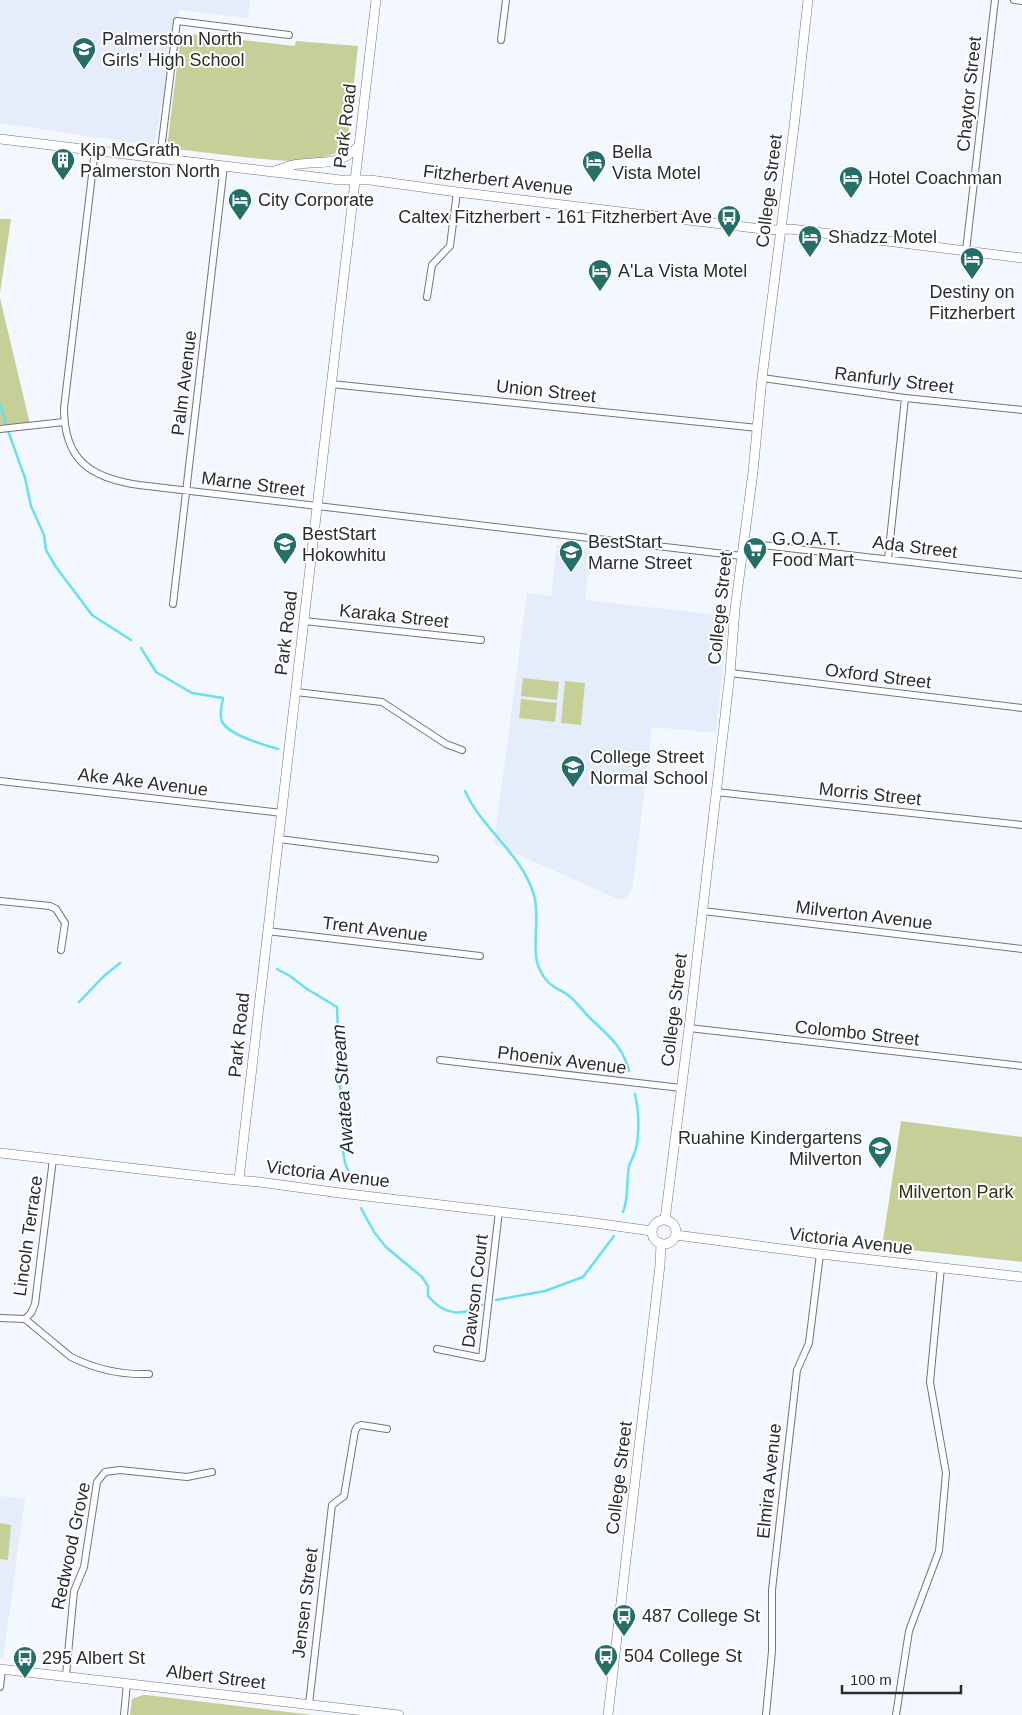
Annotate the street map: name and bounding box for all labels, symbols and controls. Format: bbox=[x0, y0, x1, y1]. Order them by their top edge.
place label: Palmerston North Girls' High School bbox=[102, 29, 245, 70]
street label: Chaytor Street bbox=[953, 35, 985, 153]
school or university icon: Palmerston North Girls' High School bbox=[71, 36, 97, 70]
street label: Park Road bbox=[330, 83, 360, 169]
street label: College Street bbox=[752, 133, 786, 249]
place label: Kip McGrath Palmerston North bbox=[80, 140, 220, 181]
place label: Bella Vista Motel bbox=[612, 142, 701, 183]
building icon: Kip McGrath Palmerston North bbox=[50, 147, 76, 181]
hotel icon: Bella Vista Motel bbox=[581, 149, 607, 183]
street label: Fitzherbert Avenue bbox=[422, 161, 574, 199]
hotel icon: Hotel Coachman bbox=[838, 165, 864, 199]
place label: Hotel Coachman bbox=[868, 168, 1002, 188]
hotel icon: City Corporate bbox=[227, 187, 253, 221]
place label: City Corporate bbox=[258, 190, 374, 210]
bus stop icon: Caltex Fitzherbert - 161 Fitzherbert Ave bbox=[716, 204, 742, 238]
place label: Caltex Fitzherbert - 161 Fitzherbert Ave bbox=[398, 207, 712, 227]
hotel icon: Shadzz Motel bbox=[797, 224, 823, 258]
place label: Shadzz Motel bbox=[828, 227, 937, 247]
hotel icon: Destiny on Fitzherbert bbox=[959, 246, 985, 280]
hotel icon: A'La Vista Motel bbox=[587, 258, 613, 292]
place label: A'La Vista Motel bbox=[618, 261, 747, 281]
place label: Destiny on Fitzherbert bbox=[929, 282, 1015, 323]
street label: Palm Avenue bbox=[168, 329, 200, 437]
street label: Ranfurly Street bbox=[833, 363, 955, 397]
street label: Union Street bbox=[495, 376, 597, 406]
street label: Marne Street bbox=[200, 468, 306, 500]
place label: BestStart Hokowhitu bbox=[302, 524, 386, 565]
place label: G.O.A.T. Food Mart bbox=[772, 529, 854, 570]
school or university icon: BestStart Hokowhitu bbox=[272, 531, 298, 565]
place label: BestStart Marne Street bbox=[588, 532, 692, 573]
street label: Ada Street bbox=[872, 532, 958, 562]
supermarket icon: G.O.A.T. Food Mart bbox=[742, 536, 768, 570]
school or university icon: BestStart Marne Street bbox=[558, 539, 584, 573]
street label: College Street bbox=[704, 550, 736, 666]
street label: Park Road bbox=[271, 590, 301, 676]
street label: Karaka Street bbox=[338, 600, 450, 632]
street label: Oxford Street bbox=[824, 660, 932, 692]
place label: College Street Normal School bbox=[590, 747, 708, 788]
school or university icon: College Street Normal School bbox=[560, 754, 586, 788]
street label: Ake Ake Avenue bbox=[77, 764, 209, 800]
street label: Morris Street bbox=[818, 779, 922, 809]
street label: Milverton Avenue bbox=[794, 897, 934, 933]
street label: Trent Avenue bbox=[321, 913, 429, 945]
street label: College Street bbox=[657, 952, 691, 1068]
street label: Park Road bbox=[225, 992, 253, 1078]
street label: Colombo Street bbox=[794, 1017, 920, 1049]
water label: Awatea Stream bbox=[328, 1024, 358, 1155]
street label: Phoenix Avenue bbox=[496, 1042, 628, 1078]
place label: Ruahine Kindergartens Milverton bbox=[678, 1128, 862, 1169]
school or university icon: Ruahine Kindergartens Milverton bbox=[867, 1135, 893, 1169]
street label: Victoria Avenue bbox=[265, 1156, 391, 1192]
street label: Lincoln Terrace bbox=[10, 1174, 46, 1298]
park label: Milverton Park bbox=[898, 1182, 1015, 1202]
street label: Victoria Avenue bbox=[788, 1223, 914, 1259]
street label: Dawson Court bbox=[458, 1233, 492, 1349]
street label: College Street bbox=[602, 1420, 636, 1536]
street label: Elmira Avenue bbox=[753, 1422, 785, 1540]
street label: Redwood Grove bbox=[48, 1480, 94, 1612]
street label: Jensen Street bbox=[288, 1547, 322, 1659]
bus stop icon: 487 College St bbox=[611, 1603, 637, 1637]
place label: 487 College St bbox=[642, 1606, 760, 1626]
bus stop icon: 504 College St bbox=[593, 1643, 619, 1677]
bus stop icon: 295 Albert St bbox=[12, 1645, 38, 1679]
place label: 504 College St bbox=[624, 1646, 742, 1666]
place label: 295 Albert St bbox=[42, 1648, 145, 1668]
street label: Albert Street bbox=[165, 1661, 267, 1693]
scale bar bbox=[842, 1662, 961, 1694]
text: 100 m bbox=[850, 1671, 892, 1688]

